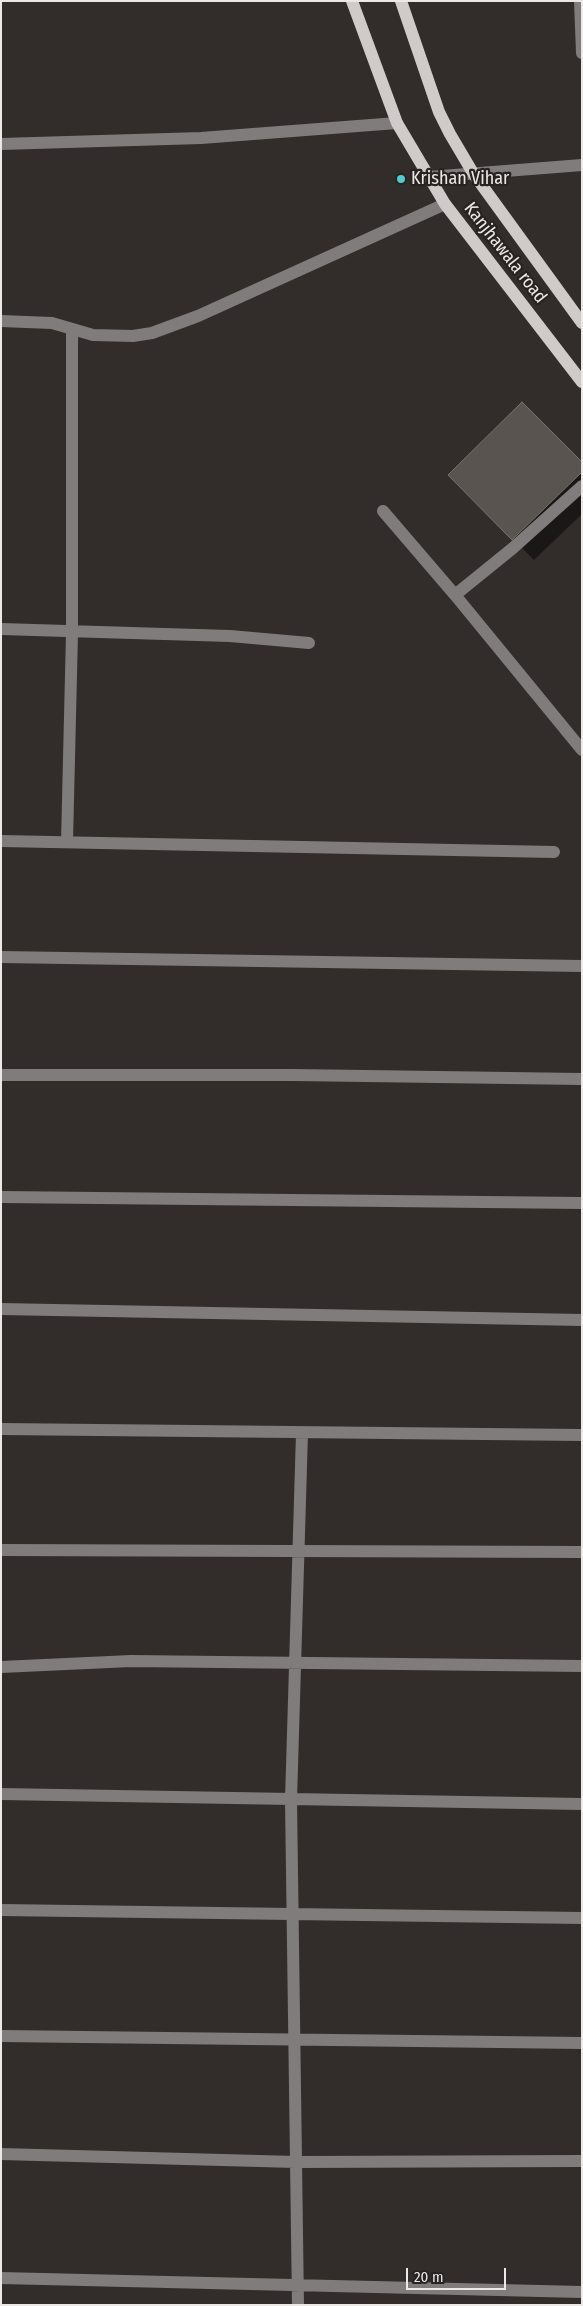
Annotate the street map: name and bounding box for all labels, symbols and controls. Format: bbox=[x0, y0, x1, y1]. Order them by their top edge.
place label: Krishan Vihar bbox=[411, 168, 509, 190]
marker: Krishan Vihar bbox=[395, 173, 407, 185]
street label: Kanjhawala road bbox=[459, 198, 551, 308]
scale bar bbox=[408, 2258, 508, 2290]
text: 20 m bbox=[414, 2268, 444, 2286]

